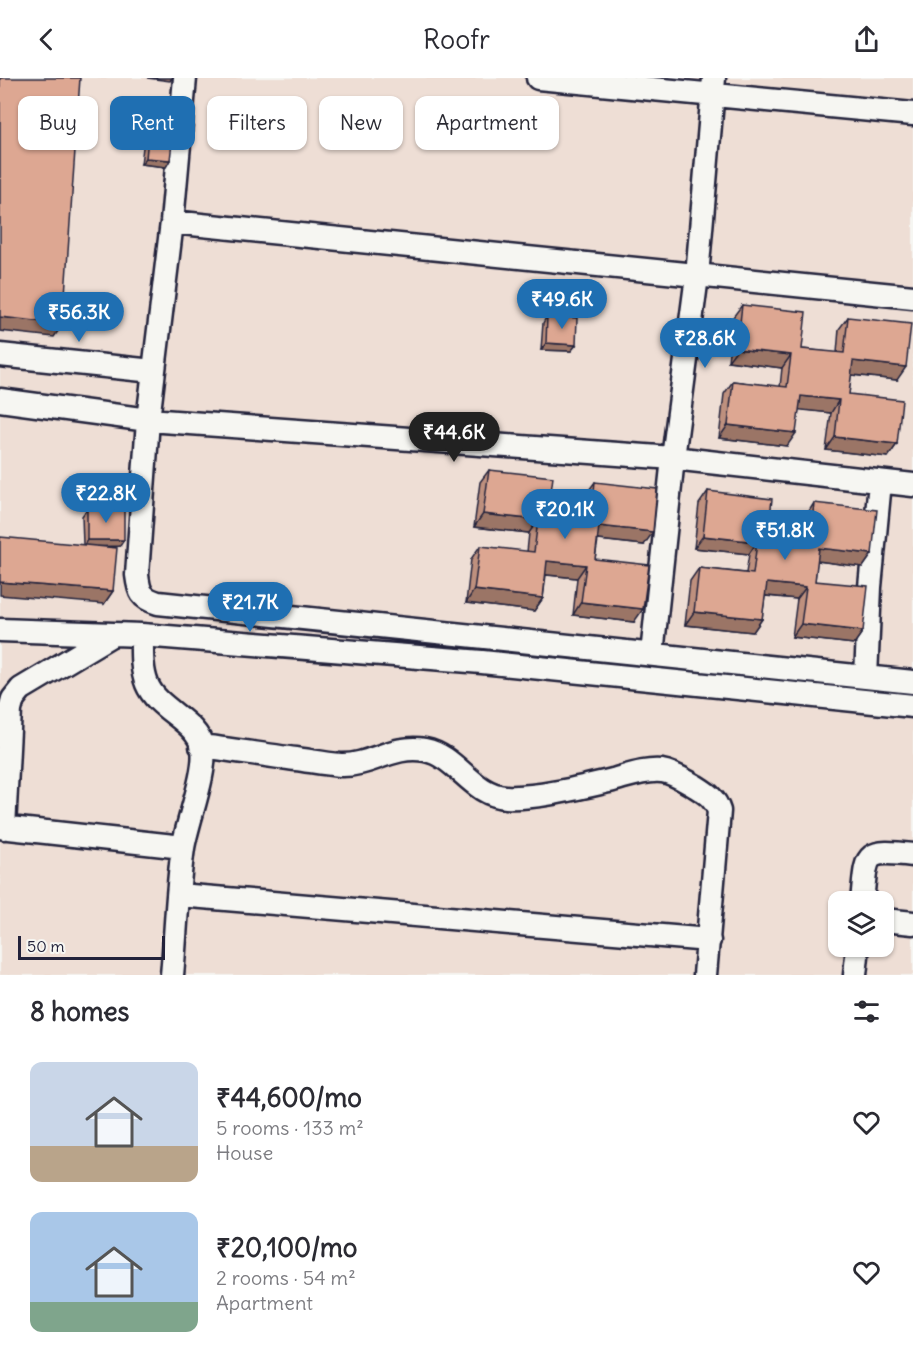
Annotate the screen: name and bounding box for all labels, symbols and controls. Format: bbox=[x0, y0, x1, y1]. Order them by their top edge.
text: Roofr bbox=[423, 22, 490, 56]
icon: back bbox=[30, 23, 63, 56]
icon: share bbox=[850, 23, 883, 56]
chip: Buy bbox=[18, 96, 98, 150]
chip: Rent bbox=[110, 96, 195, 150]
chip: Filters bbox=[207, 96, 307, 150]
chip: New bbox=[319, 96, 403, 150]
chip: Apartment bbox=[415, 96, 559, 150]
pin: ₹49.6K bbox=[513, 279, 611, 330]
text: ₹49.6K bbox=[531, 286, 593, 311]
pin: ₹56.3K bbox=[30, 292, 128, 343]
text: ₹56.3K bbox=[48, 299, 110, 324]
pin: ₹28.6K bbox=[656, 318, 754, 369]
text: ₹28.6K bbox=[674, 325, 736, 350]
pin: ₹44.6K bbox=[405, 412, 503, 463]
text: ₹44.6K bbox=[423, 419, 485, 444]
pin: ₹22.8K bbox=[57, 473, 155, 524]
text: ₹22.8K bbox=[75, 480, 137, 505]
pin: ₹20.1K bbox=[516, 489, 614, 540]
text: ₹20.1K bbox=[535, 496, 595, 521]
pin: ₹51.8K bbox=[736, 510, 834, 561]
text: ₹51.8K bbox=[756, 517, 814, 542]
pin: ₹21.7K bbox=[201, 582, 299, 633]
text: ₹21.7K bbox=[222, 589, 278, 614]
map controls bbox=[828, 891, 894, 957]
button: layers bbox=[828, 891, 894, 957]
scale bar bbox=[18, 933, 165, 960]
text: 50 m bbox=[27, 936, 65, 956]
text: 8 homes bbox=[30, 995, 129, 1028]
icon: filters bbox=[850, 995, 883, 1028]
text: ₹44,600/mo bbox=[216, 1081, 362, 1114]
icon: home bbox=[78, 1086, 150, 1158]
icon: heart bbox=[850, 1106, 883, 1139]
text: 5 rooms · 133 m² bbox=[216, 1115, 364, 1140]
text: House bbox=[216, 1140, 273, 1165]
text: ₹20,100/mo bbox=[216, 1231, 357, 1264]
icon: home bbox=[78, 1236, 150, 1308]
icon: heart bbox=[850, 1256, 883, 1289]
text: 2 rooms · 54 m² bbox=[216, 1265, 356, 1290]
text: Apartment bbox=[216, 1290, 313, 1315]

